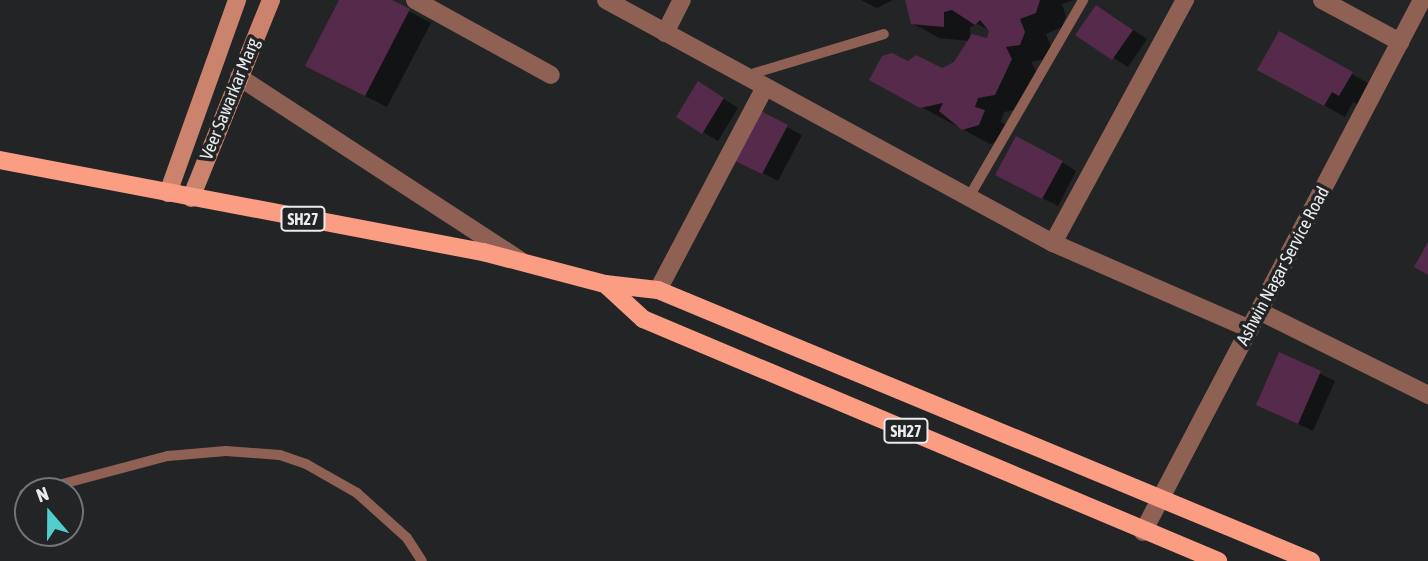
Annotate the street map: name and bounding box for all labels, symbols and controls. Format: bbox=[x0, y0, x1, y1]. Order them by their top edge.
street label: Veer Sawarkar Marg bbox=[196, 35, 264, 163]
street label: Ashwin Nagar Service Road bbox=[1232, 183, 1334, 349]
road number: SH27 bbox=[280, 206, 326, 232]
road number: SH27 bbox=[883, 418, 929, 444]
north arrow bbox=[14, 477, 84, 547]
text: N bbox=[33, 482, 52, 506]

